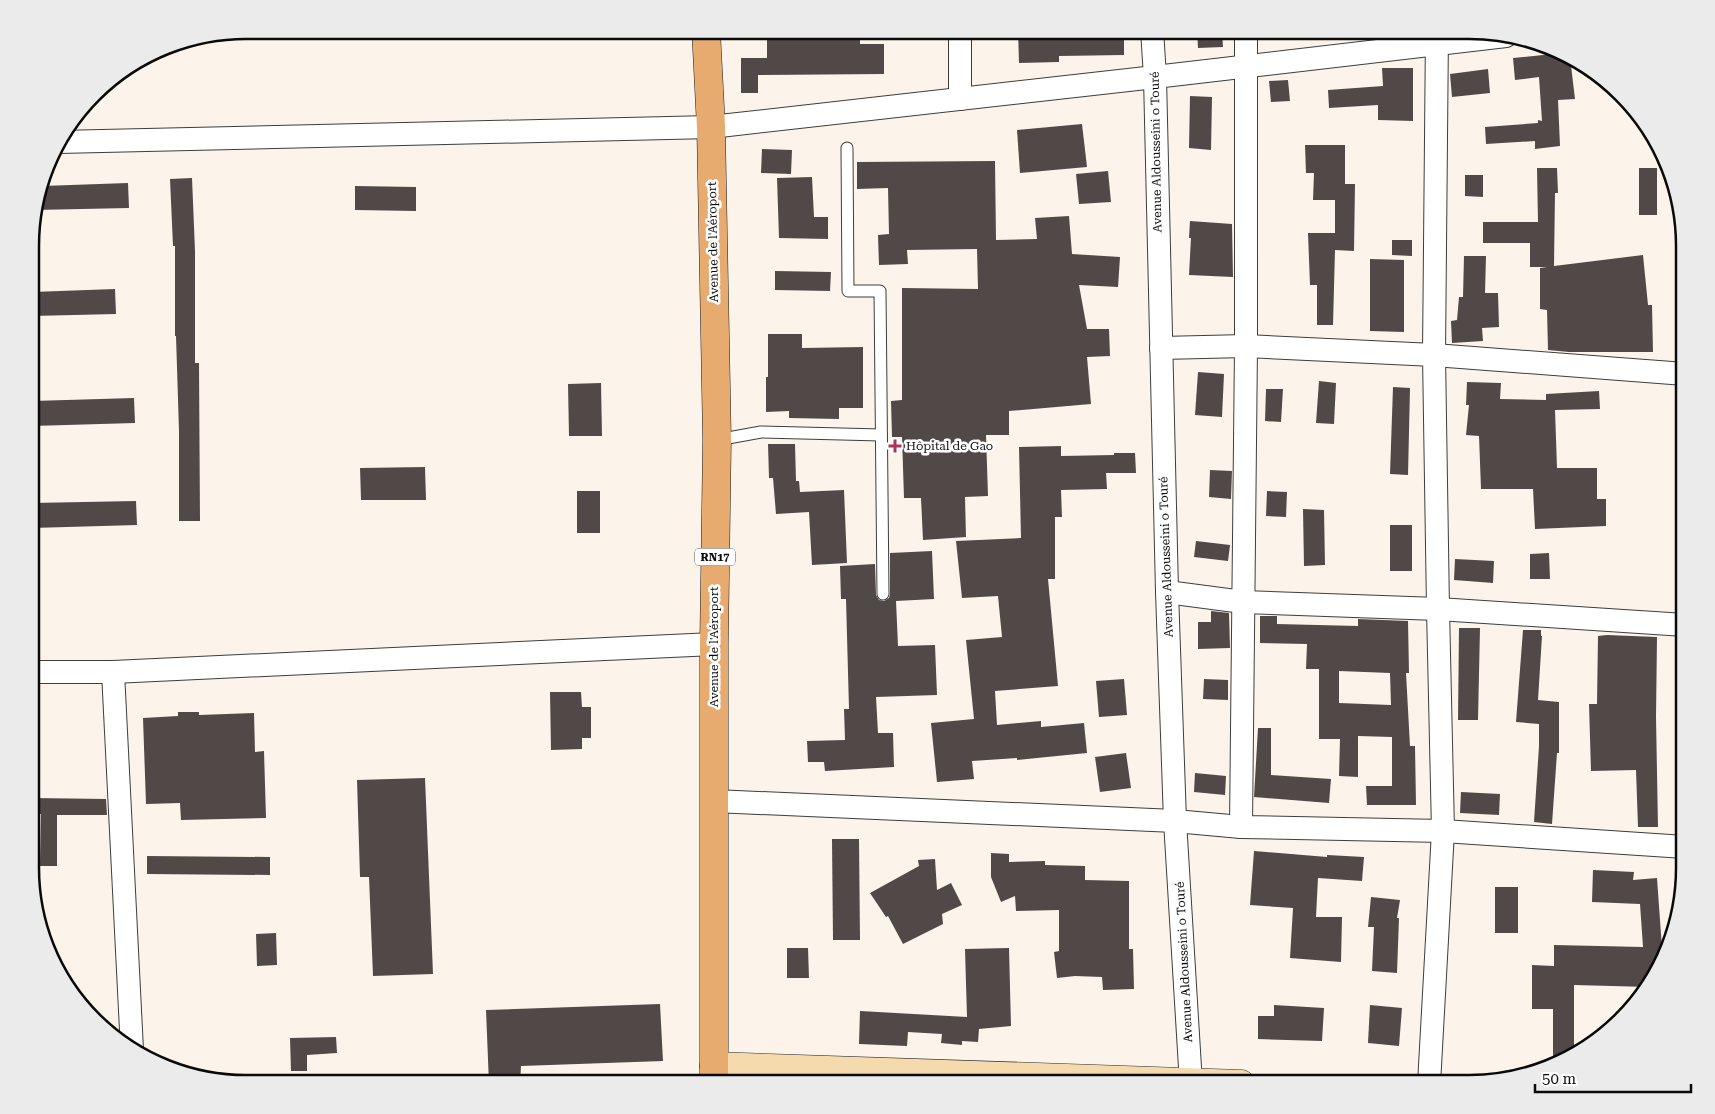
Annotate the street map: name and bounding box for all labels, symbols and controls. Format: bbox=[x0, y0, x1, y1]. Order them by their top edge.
street label: Avenue Aldousseini o Touré bbox=[1148, 71, 1164, 233]
street label: Avenue de l'Aéroport bbox=[705, 181, 721, 302]
marker: Hôpital de Gao bbox=[888, 439, 902, 453]
place label: Hôpital de Gao bbox=[906, 439, 993, 453]
street label: Avenue Aldousseini o Touré bbox=[1156, 476, 1176, 638]
road number: RN17 bbox=[695, 548, 735, 566]
street label: Avenue de l'Aéroport bbox=[707, 586, 721, 707]
street label: Avenue Aldousseini o Touré bbox=[1173, 881, 1195, 1043]
scale bar bbox=[1535, 1062, 1691, 1094]
text: 50 m bbox=[1542, 1070, 1577, 1088]

